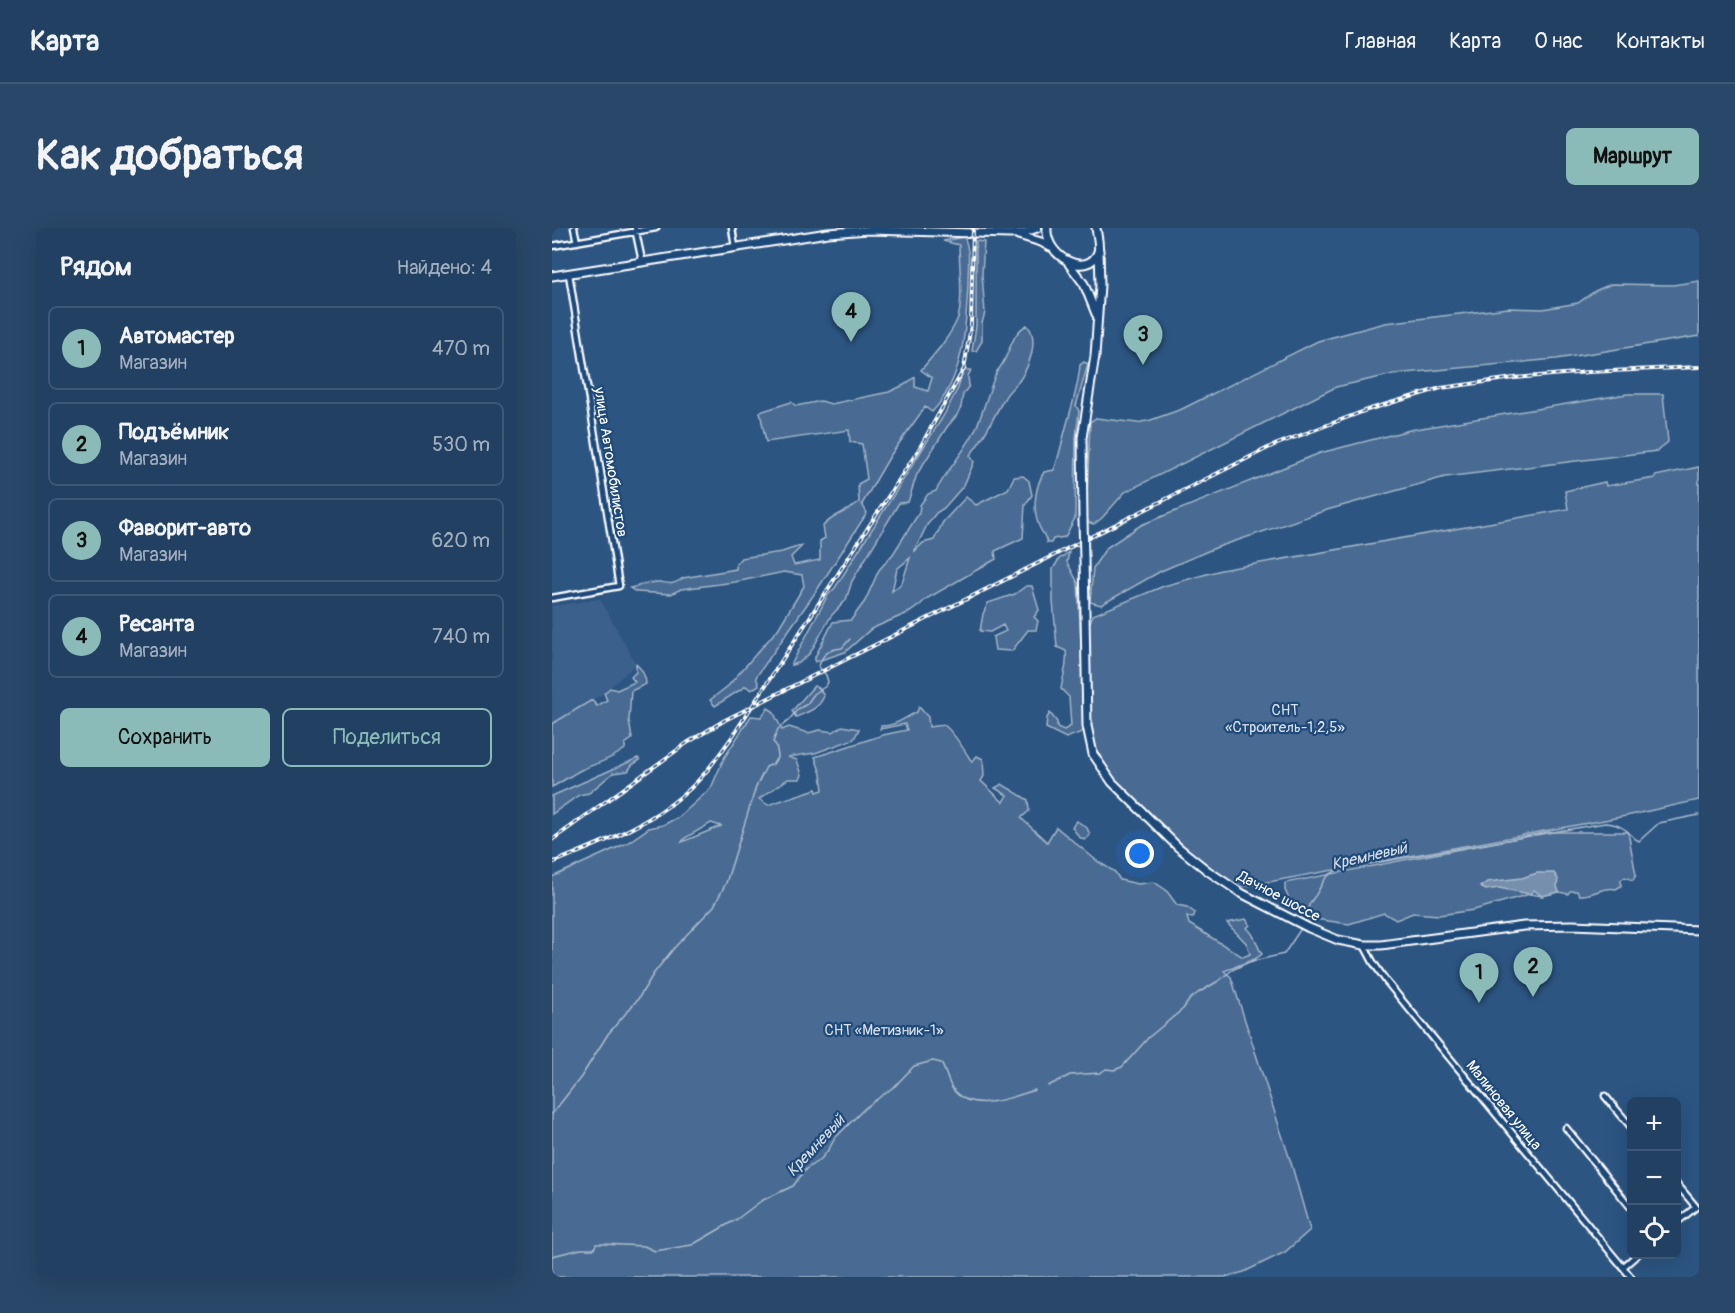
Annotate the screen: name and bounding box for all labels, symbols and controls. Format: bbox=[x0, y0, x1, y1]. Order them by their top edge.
text: Карта bbox=[30, 24, 99, 59]
text: Главная bbox=[1345, 28, 1416, 55]
text: Карта bbox=[1449, 28, 1501, 55]
text: О нас bbox=[1534, 28, 1583, 55]
text: Контакты bbox=[1616, 28, 1705, 55]
button: Маршрут bbox=[1566, 128, 1699, 185]
text: Как добраться bbox=[36, 130, 303, 182]
text: Рядом bbox=[60, 251, 132, 283]
text: Найдено: 4 bbox=[397, 255, 492, 280]
pin: 4 bbox=[832, 292, 870, 342]
pin: 3 bbox=[1124, 316, 1162, 365]
text: Автомастер bbox=[119, 322, 235, 350]
text: 1 bbox=[78, 336, 85, 361]
text: 470 m bbox=[432, 336, 490, 361]
text: Магазин bbox=[119, 350, 187, 375]
street label: улица Автомобилистов bbox=[589, 385, 632, 538]
text: Подъёмник bbox=[119, 418, 229, 446]
text: 2 bbox=[76, 432, 87, 457]
text: 530 m bbox=[432, 432, 490, 457]
text: Магазин bbox=[119, 446, 187, 471]
text: Фаворит-авто bbox=[119, 514, 251, 542]
text: 3 bbox=[76, 528, 87, 553]
text: 620 m bbox=[431, 528, 490, 553]
text: Магазин bbox=[119, 542, 187, 567]
text: Ресанта bbox=[119, 610, 194, 638]
text: 4 bbox=[76, 624, 87, 649]
text: 740 m bbox=[432, 624, 490, 649]
text: Магазин bbox=[119, 638, 187, 663]
park label: СНТ «Строитель-1,2,5» bbox=[1225, 701, 1345, 737]
button: Сохранить bbox=[60, 708, 270, 767]
button: Поделиться bbox=[282, 708, 492, 767]
water label: Кремневый bbox=[1330, 837, 1410, 874]
your location bbox=[1125, 839, 1154, 868]
street label: Дачное шоссе bbox=[1233, 866, 1324, 926]
pin: 2 bbox=[1514, 948, 1552, 997]
pin: 1 bbox=[1460, 954, 1498, 1003]
park label: СНТ «Метизник-1» bbox=[824, 1021, 944, 1040]
street label: Малиновая улица bbox=[1462, 1057, 1546, 1154]
map controls bbox=[1627, 1097, 1681, 1259]
button: + bbox=[1627, 1097, 1681, 1151]
water label: Кремневый bbox=[782, 1110, 850, 1181]
button: − bbox=[1627, 1151, 1681, 1205]
button: locate bbox=[1627, 1205, 1681, 1259]

